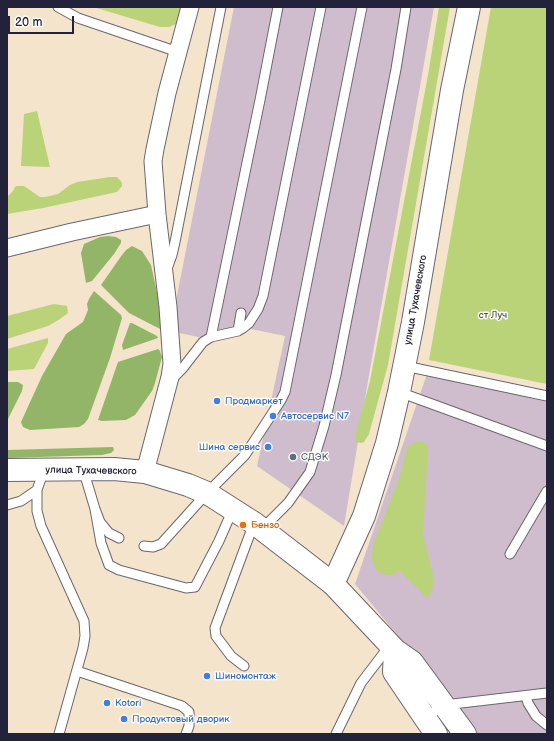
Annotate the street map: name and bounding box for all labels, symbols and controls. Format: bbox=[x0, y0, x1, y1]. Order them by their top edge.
scale bar bbox=[10, 8, 76, 34]
text: 20 m bbox=[15, 15, 42, 30]
street label: улица Тухачевского bbox=[402, 254, 430, 346]
park label: ст Луч bbox=[479, 309, 507, 321]
place label: Продмаркет bbox=[225, 395, 283, 407]
marker: Продмаркет bbox=[212, 396, 222, 406]
place label: Автосервис N7 bbox=[281, 410, 349, 422]
marker: Автосервис N7 bbox=[268, 411, 278, 421]
place label: Шина сервис bbox=[199, 441, 260, 453]
marker: Шина сервис bbox=[263, 442, 273, 452]
place label: СДЭК bbox=[301, 451, 328, 463]
marker: СДЭК bbox=[288, 452, 298, 462]
street label: улица Тухачевского bbox=[45, 464, 137, 478]
place label: Бензо bbox=[251, 519, 279, 531]
marker: Бензо bbox=[238, 520, 248, 530]
place label: Шиномонтаж bbox=[215, 670, 276, 682]
marker: Шиномонтаж bbox=[202, 671, 212, 681]
place label: Kotori bbox=[115, 697, 141, 709]
marker: Kotori bbox=[102, 698, 112, 708]
place label: Продуктовый дворик bbox=[132, 713, 230, 725]
marker: Продуктовый дворик bbox=[119, 714, 129, 724]

